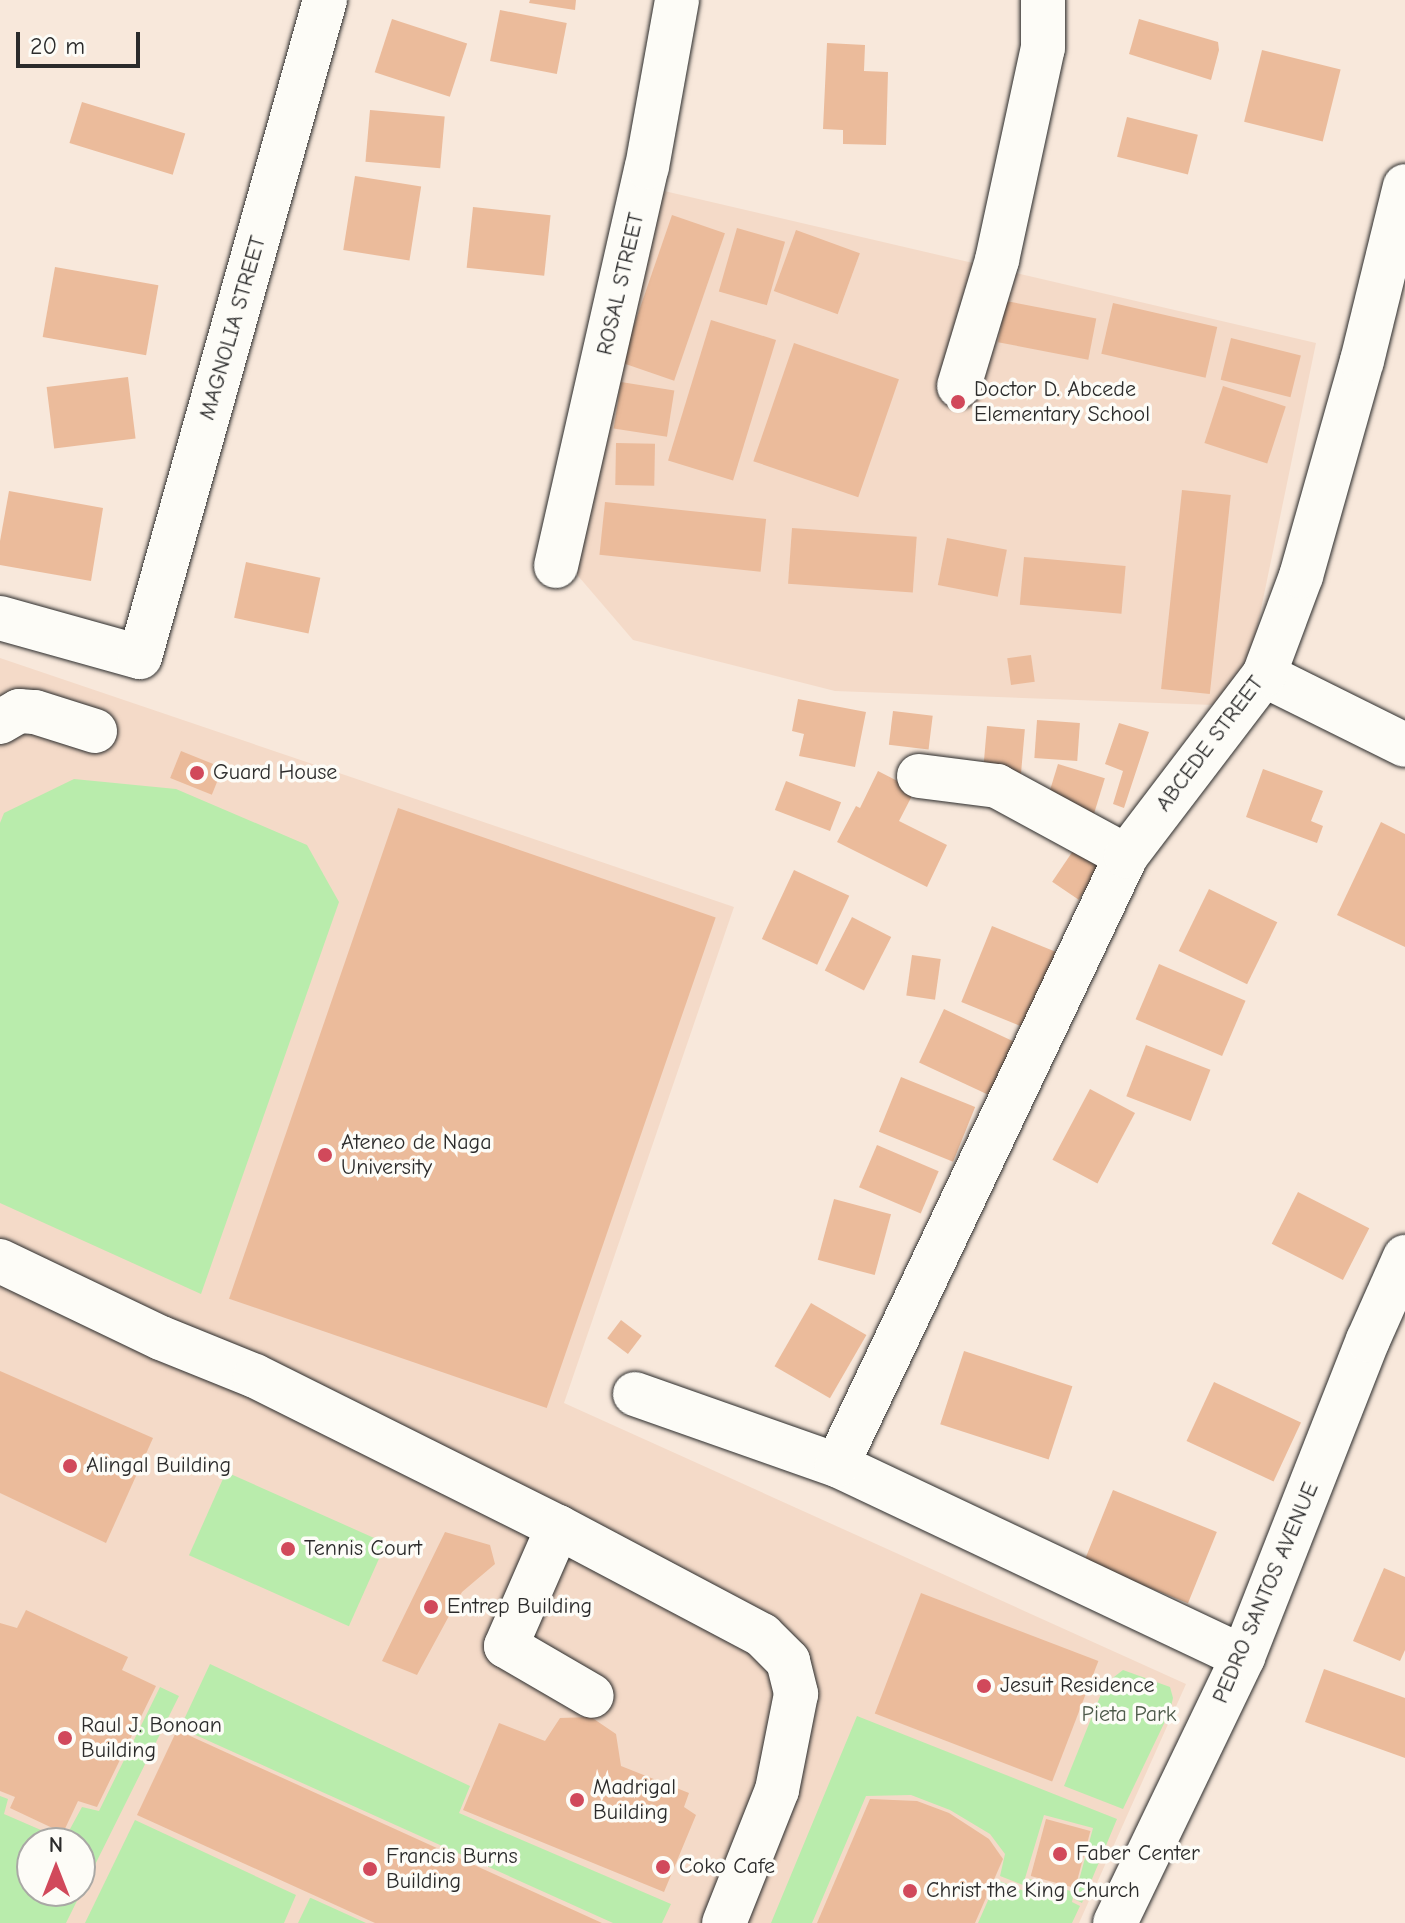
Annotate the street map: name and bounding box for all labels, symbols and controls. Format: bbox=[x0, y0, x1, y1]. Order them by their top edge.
scale bar bbox=[20, 16, 144, 66]
text: 20 m bbox=[30, 32, 85, 60]
street label: ROSAL STREET bbox=[592, 210, 650, 358]
street label: MAGNOLIA STREET bbox=[194, 233, 272, 423]
place label: Doctor D. Abcede Elementary School bbox=[974, 376, 1150, 428]
marker: Doctor D. Abcede Elementary School bbox=[949, 393, 967, 411]
street label: ABCEDE STREET bbox=[1151, 671, 1269, 817]
place label: Guard House bbox=[213, 760, 337, 786]
marker: Guard House bbox=[188, 764, 206, 782]
place label: Ateneo de Naga University bbox=[341, 1129, 492, 1180]
marker: Ateneo de Naga University bbox=[316, 1146, 334, 1164]
place label: Alingal Building bbox=[86, 1453, 231, 1479]
marker: Alingal Building bbox=[61, 1457, 79, 1475]
street label: PEDRO SANTOS AVENUE bbox=[1208, 1479, 1324, 1707]
place label: Tennis Court bbox=[304, 1536, 422, 1562]
marker: Tennis Court bbox=[279, 1540, 297, 1558]
place label: Entrep Building bbox=[447, 1594, 592, 1620]
marker: Entrep Building bbox=[422, 1598, 440, 1616]
place label: Jesuit Residence bbox=[1000, 1673, 1155, 1699]
marker: Jesuit Residence bbox=[975, 1677, 993, 1695]
park label: Pieta Park bbox=[1082, 1702, 1176, 1728]
place label: Raul J. Bonoan Building bbox=[81, 1712, 222, 1764]
marker: Raul J. Bonoan Building bbox=[56, 1729, 74, 1747]
place label: Madrigal Building bbox=[593, 1774, 676, 1826]
marker: Madrigal Building bbox=[568, 1791, 586, 1809]
north arrow bbox=[16, 1827, 96, 1907]
text: N bbox=[49, 1832, 63, 1858]
place label: Faber Center bbox=[1076, 1841, 1200, 1867]
place label: Francis Burns Building bbox=[386, 1843, 518, 1894]
marker: Faber Center bbox=[1051, 1845, 1069, 1863]
place label: Coko Cafe bbox=[679, 1854, 775, 1880]
marker: Coko Cafe bbox=[654, 1858, 672, 1876]
marker: Francis Burns Building bbox=[361, 1860, 379, 1878]
place label: Christ the King Church bbox=[926, 1878, 1140, 1904]
marker: Christ the King Church bbox=[901, 1882, 919, 1900]

